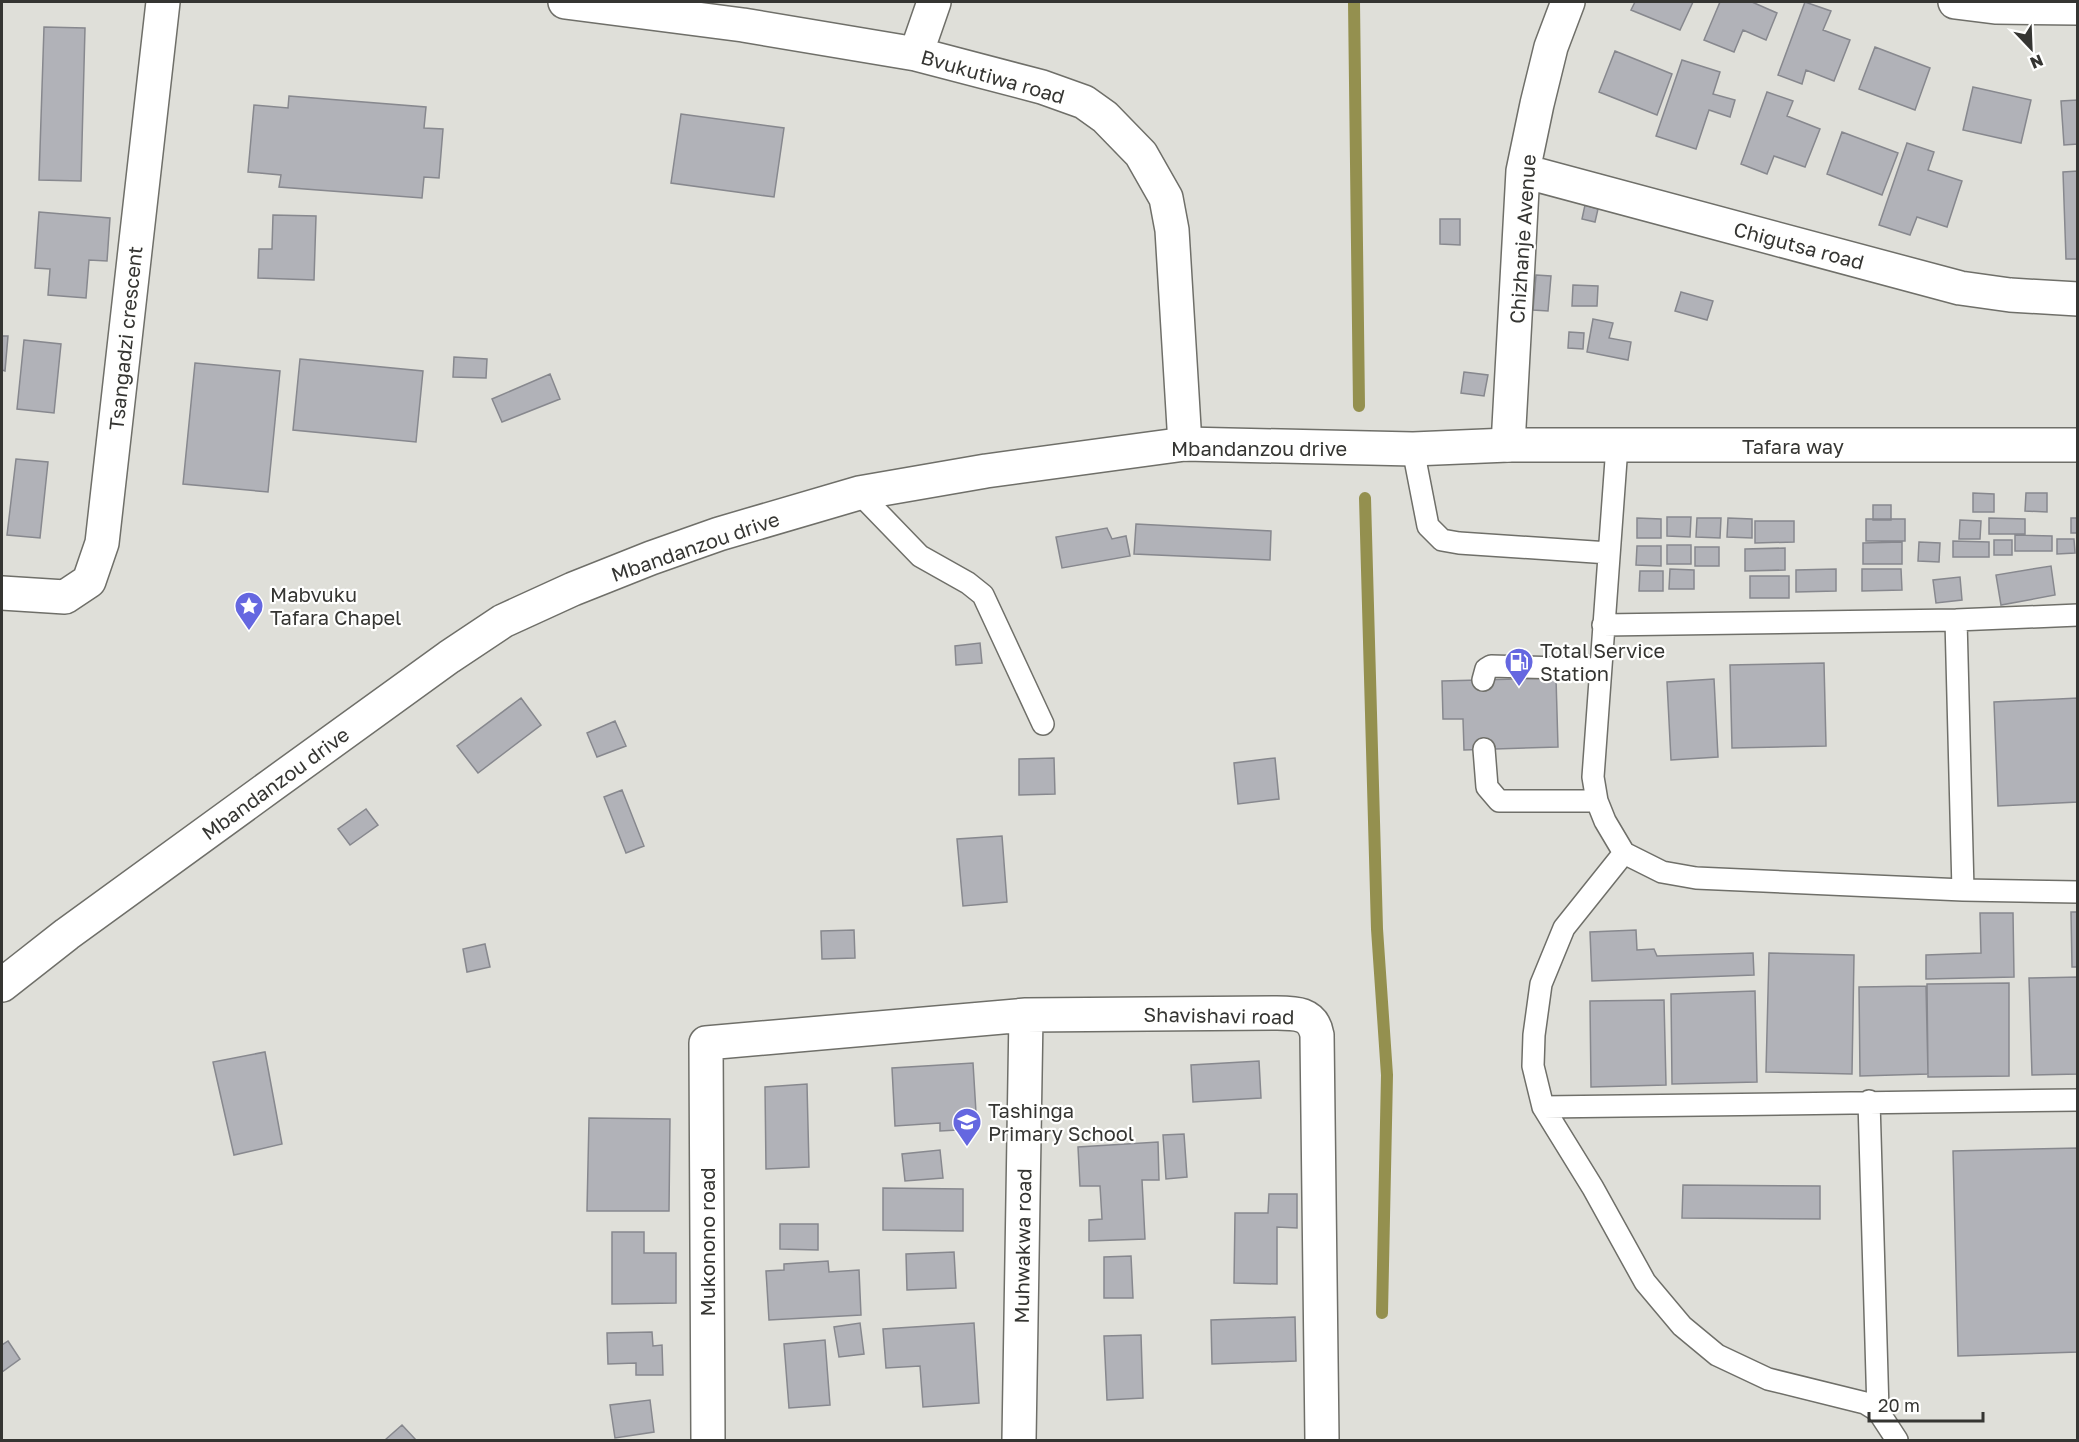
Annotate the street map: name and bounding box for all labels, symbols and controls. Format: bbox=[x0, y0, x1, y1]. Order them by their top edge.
north arrow bbox=[2001, 18, 2061, 78]
street label: Bvukutiwa road bbox=[918, 44, 1068, 108]
text: N bbox=[2027, 50, 2046, 73]
street label: Chizhanje Avenue bbox=[1504, 153, 1540, 325]
street label: Chigutsa road bbox=[1731, 216, 1867, 274]
street label: Tsangadzi crescent bbox=[103, 245, 147, 431]
street label: Tafara way bbox=[1742, 434, 1844, 458]
street label: Mbandanzou drive bbox=[1171, 436, 1347, 460]
street label: Mbandanzou drive bbox=[608, 506, 782, 586]
place label: Mabvuku Tafara Chapel bbox=[270, 582, 402, 629]
place icon: Mabvuku Tafara Chapel bbox=[233, 590, 265, 632]
place label: Total Service Station bbox=[1540, 638, 1665, 685]
fuel station icon: Total Service Station bbox=[1503, 646, 1535, 688]
street label: Mbandanzou drive bbox=[197, 722, 353, 844]
street label: Shavishavi road bbox=[1143, 1002, 1295, 1028]
place label: Tashinga Primary School bbox=[988, 1098, 1134, 1145]
school or university icon: Tashinga Primary School bbox=[951, 1106, 983, 1148]
street label: Mukonono road bbox=[695, 1168, 719, 1317]
street label: Muhwakwa road bbox=[1009, 1168, 1035, 1324]
scale bar bbox=[1869, 1385, 1983, 1423]
text: 20 m bbox=[1878, 1394, 1920, 1416]

